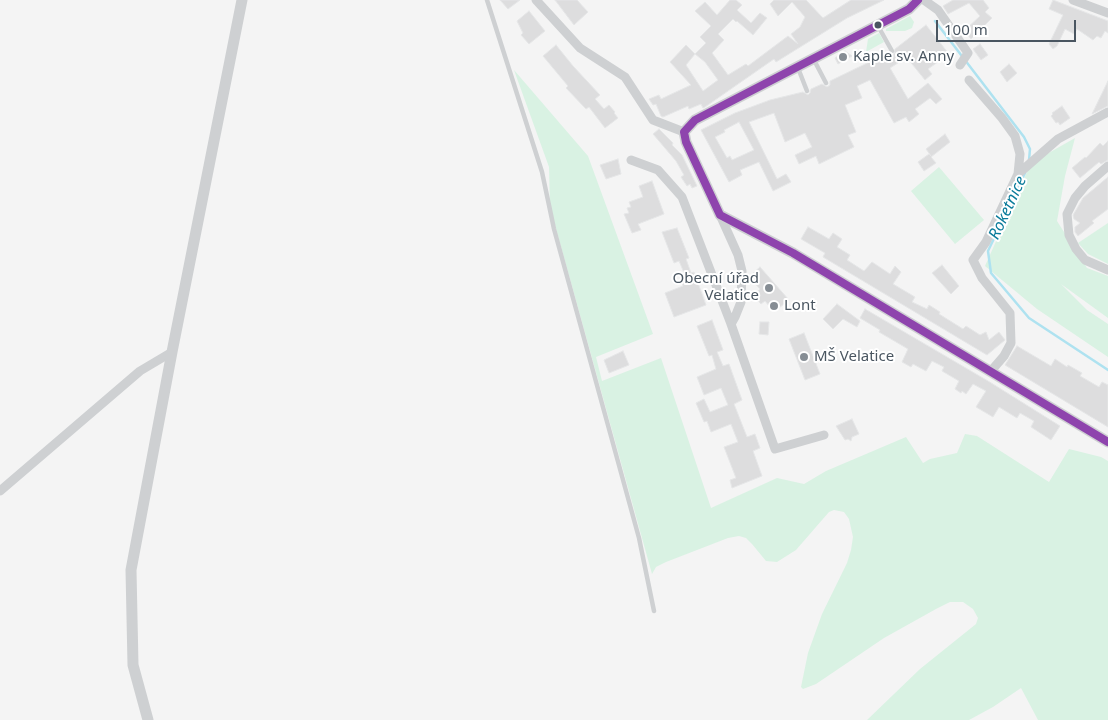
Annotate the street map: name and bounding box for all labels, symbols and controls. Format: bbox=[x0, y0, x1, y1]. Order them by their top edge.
scale bar bbox=[938, 10, 1078, 42]
text: 100 m bbox=[944, 19, 988, 39]
unlabelled marker bbox=[873, 20, 883, 30]
place label: Kaple sv. Anny bbox=[853, 48, 954, 66]
marker: Kaple sv. Anny bbox=[837, 51, 849, 63]
water label: Roketnice bbox=[985, 173, 1031, 243]
place label: Obecní úřad Velatice bbox=[673, 270, 759, 305]
marker: Obecní úřad Velatice bbox=[763, 282, 775, 294]
place label: Lont bbox=[784, 297, 816, 315]
marker: Lont bbox=[768, 300, 780, 312]
place label: MŠ Velatice bbox=[814, 348, 894, 366]
marker: MŠ Velatice bbox=[798, 351, 810, 363]

